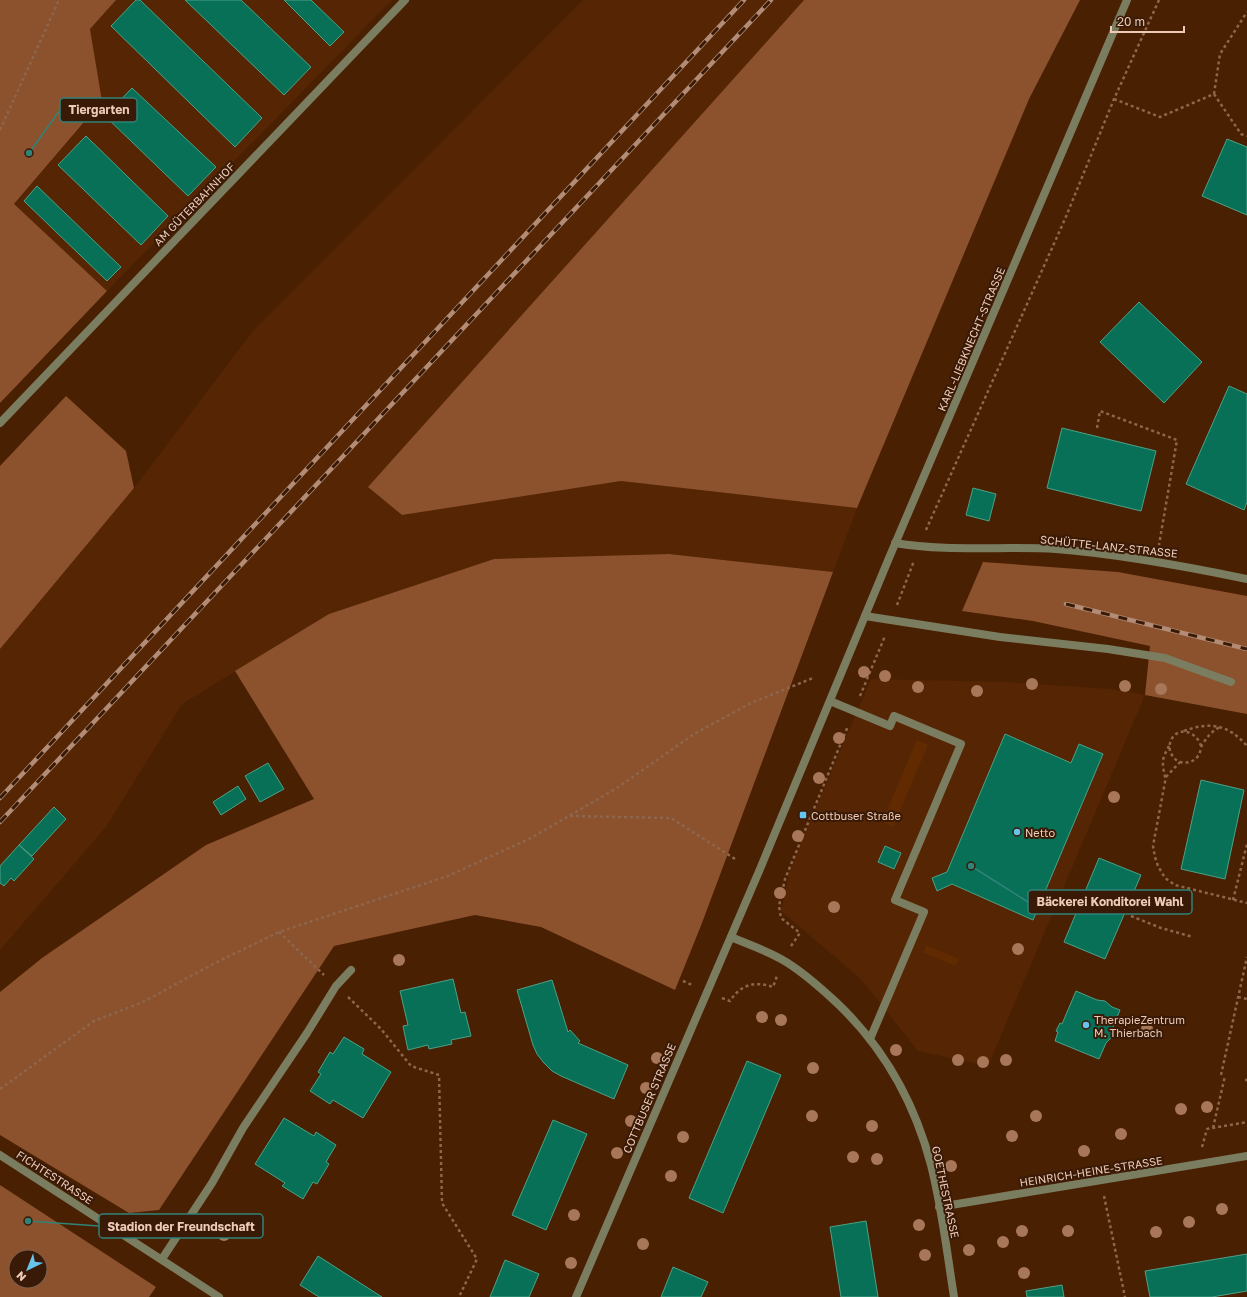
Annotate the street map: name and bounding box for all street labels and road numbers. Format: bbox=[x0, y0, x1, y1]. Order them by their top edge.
street label: AM GÜTERBAHNHOF bbox=[151, 159, 237, 248]
street label: KARL-LIEBKNECHT-STRASSE bbox=[935, 265, 1007, 413]
street label: SCHÜTTE-LANZ-STRASSE bbox=[1040, 532, 1179, 560]
street label: COTTBUSER STRASSE bbox=[620, 1041, 678, 1155]
street label: GOETHESTRASSE bbox=[930, 1145, 962, 1240]
street label: FICHTESTRASSE bbox=[14, 1147, 96, 1207]
street label: HEINRICH-HEINE-STRASSE bbox=[1018, 1153, 1164, 1189]

